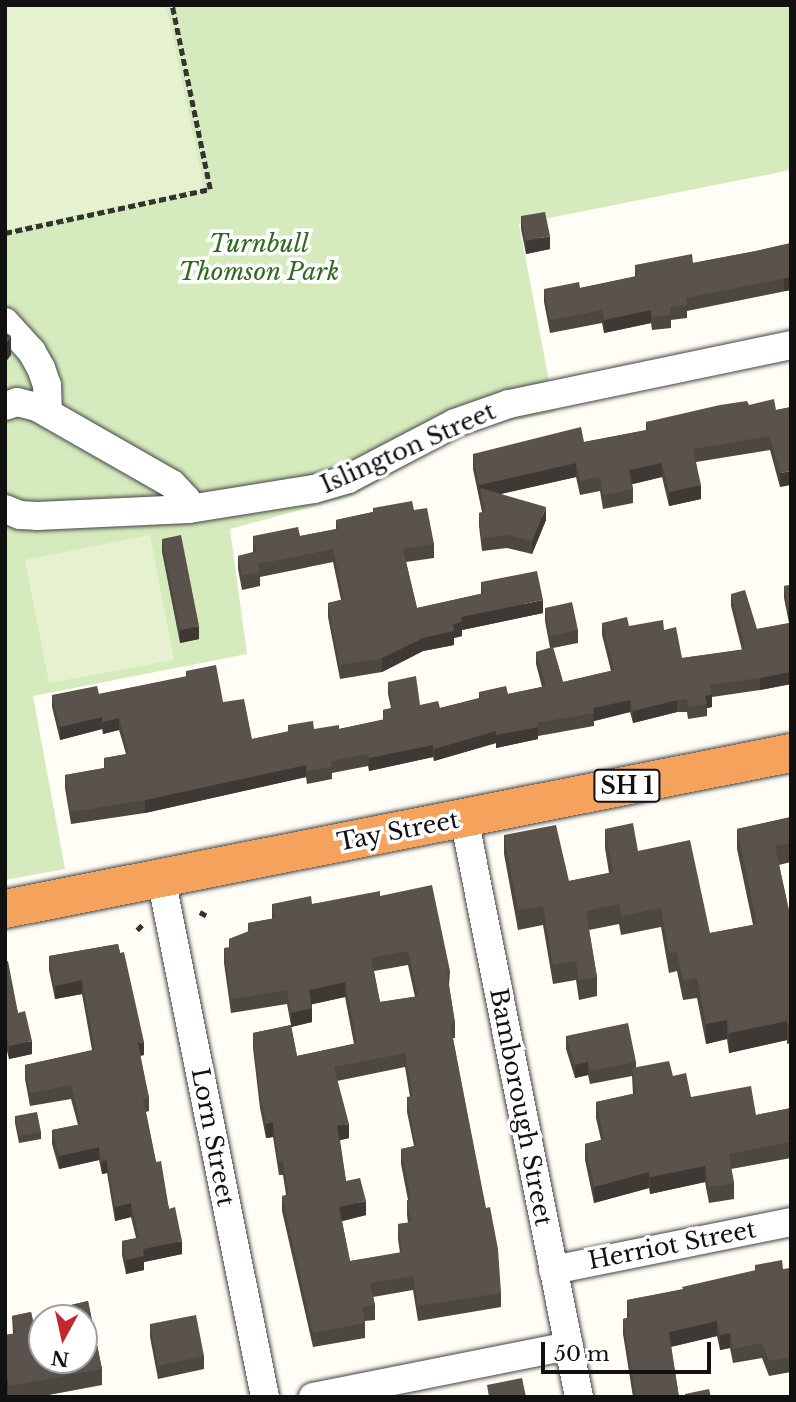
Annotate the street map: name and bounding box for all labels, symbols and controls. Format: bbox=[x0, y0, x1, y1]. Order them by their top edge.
park label: Turnbull Thomson Park bbox=[178, 230, 340, 286]
street label: Islington Street bbox=[316, 397, 500, 499]
road number: SH 1 bbox=[592, 766, 662, 806]
street label: Tay Street bbox=[334, 805, 462, 857]
street label: Bamborough Street bbox=[484, 986, 558, 1228]
street label: Lorn Street bbox=[185, 1065, 241, 1209]
street label: Herriot Street bbox=[586, 1215, 758, 1275]
north arrow bbox=[28, 1304, 98, 1374]
scale bar bbox=[544, 1328, 714, 1372]
text: 50 m bbox=[554, 1341, 609, 1367]
text: N bbox=[50, 1346, 71, 1371]

